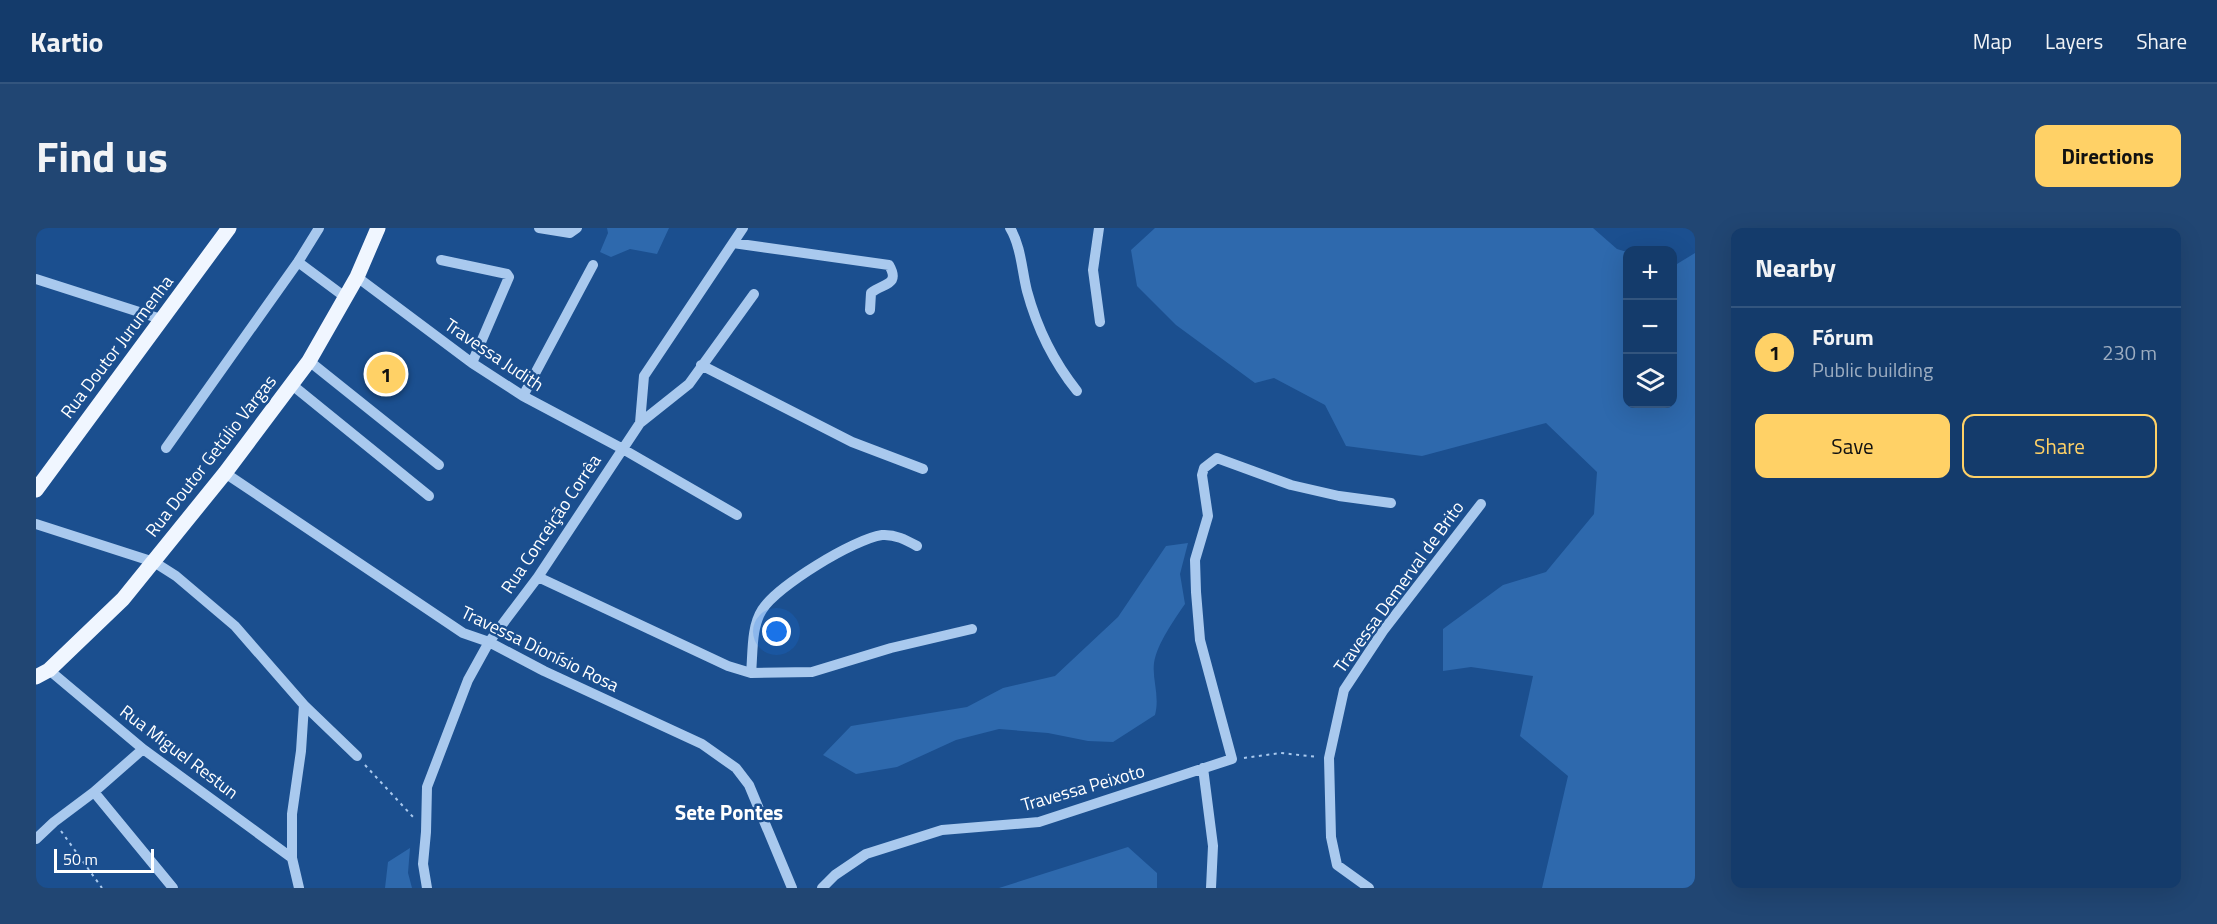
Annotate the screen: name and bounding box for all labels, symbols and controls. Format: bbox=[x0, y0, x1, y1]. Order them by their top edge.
text: Kartio bbox=[30, 20, 104, 63]
text: Map bbox=[1973, 25, 2012, 57]
text: Layers bbox=[2045, 25, 2103, 57]
text: Share bbox=[2136, 25, 2187, 57]
text: Find us bbox=[36, 124, 168, 188]
button: Directions bbox=[2035, 125, 2181, 187]
map controls bbox=[1623, 246, 1677, 408]
button: + bbox=[1623, 246, 1677, 300]
text: Nearby bbox=[1755, 248, 1836, 287]
street label: Rua Doutor Jurumenha bbox=[54, 269, 180, 424]
button: − bbox=[1623, 300, 1677, 354]
street label: Travessa Judith bbox=[439, 311, 549, 398]
text: Fórum bbox=[1812, 320, 1874, 354]
text: 1 bbox=[1769, 337, 1780, 368]
text: 230 m bbox=[2102, 337, 2157, 368]
pin: 1 bbox=[366, 352, 406, 396]
button: layers bbox=[1623, 354, 1677, 408]
text: Public building bbox=[1812, 354, 1933, 385]
street label: Rua Doutor Getúlio Vargas bbox=[139, 369, 283, 543]
button: Save bbox=[1755, 414, 1950, 478]
button: Share bbox=[1962, 414, 2157, 478]
street label: Rua Conceição Corrêa bbox=[494, 449, 607, 599]
street label: Travessa Demerval de Brito bbox=[1327, 495, 1470, 678]
street label: Travessa Dionísio Rosa bbox=[457, 599, 624, 699]
your location bbox=[762, 617, 791, 646]
street label: Rua Miguel Restun bbox=[114, 698, 244, 805]
street label: Travessa Peixoto bbox=[1018, 757, 1148, 818]
district label: Sete Pontes bbox=[675, 796, 783, 828]
scale bar bbox=[54, 846, 154, 874]
text: 50 m bbox=[63, 847, 98, 871]

